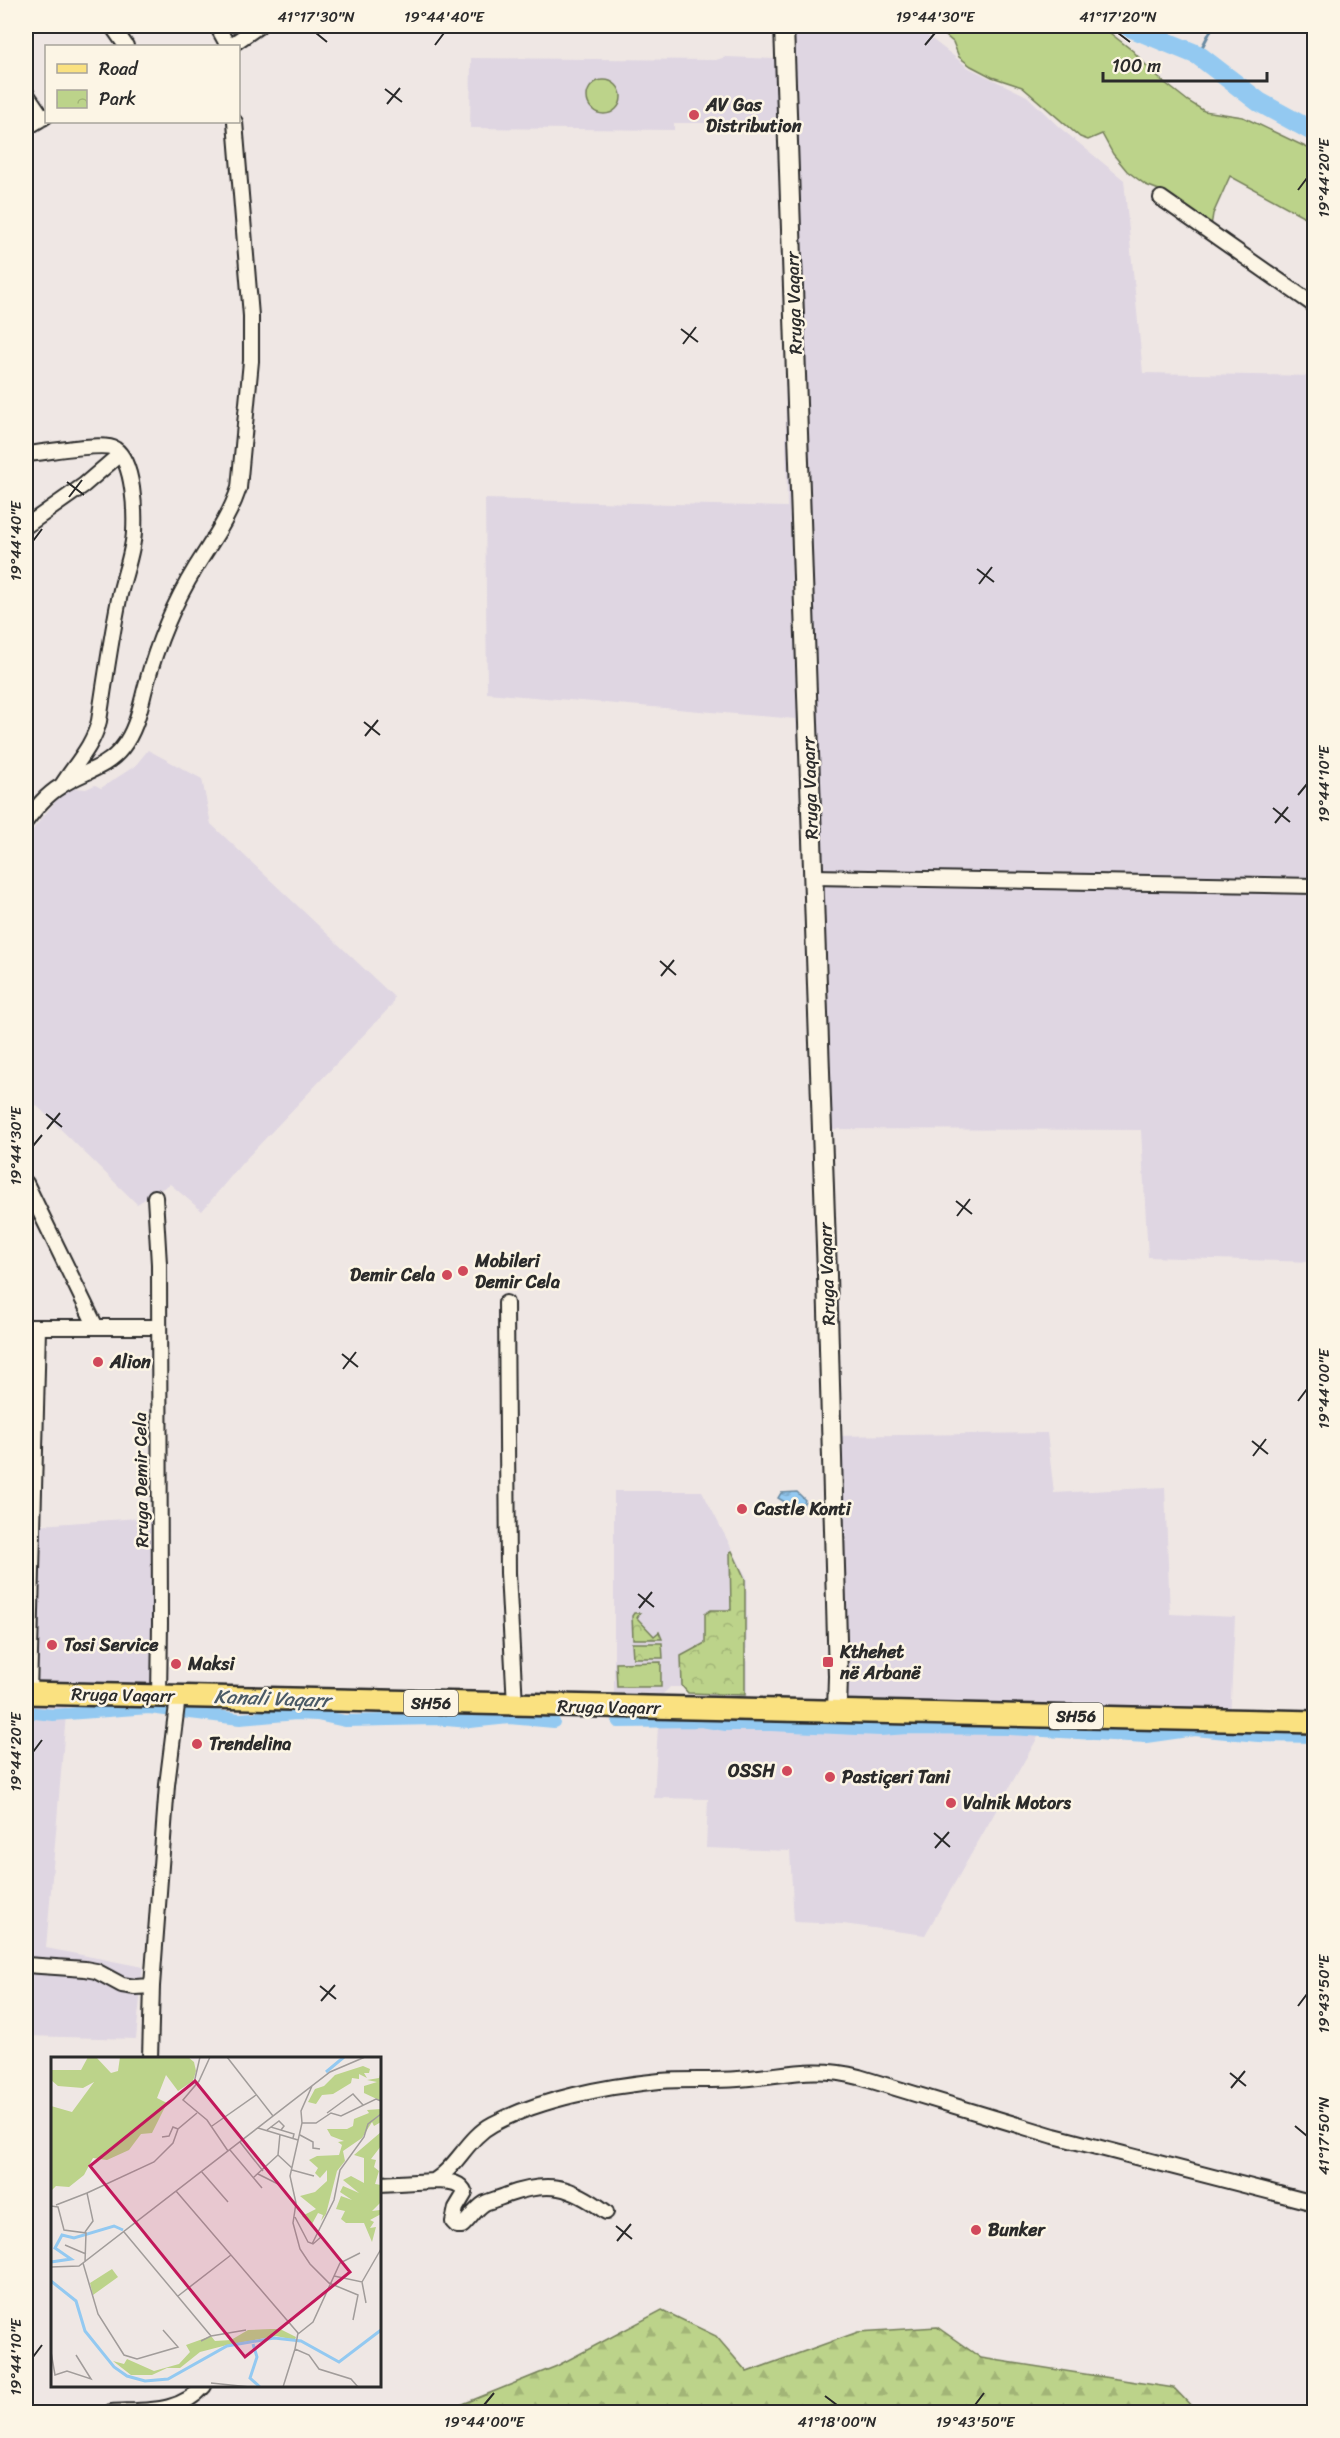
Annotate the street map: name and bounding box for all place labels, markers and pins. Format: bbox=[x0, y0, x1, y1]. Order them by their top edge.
place label: AV Gas Distribution bbox=[705, 89, 802, 142]
marker: AV Gas Distribution bbox=[687, 108, 701, 122]
place label: Mobileri Demir Cela bbox=[474, 1245, 560, 1298]
place label: Demir Cela bbox=[350, 1259, 435, 1291]
marker: Mobileri Demir Cela bbox=[456, 1264, 470, 1278]
marker: Demir Cela bbox=[440, 1268, 454, 1282]
place label: Alion bbox=[109, 1346, 151, 1378]
marker: Alion bbox=[91, 1355, 105, 1369]
place label: Castle Konti bbox=[753, 1493, 852, 1525]
marker: Castle Konti bbox=[735, 1502, 749, 1516]
place label: Tosi Service bbox=[64, 1629, 159, 1661]
place label: Kthehet në Arbanë bbox=[839, 1636, 921, 1689]
marker: Tosi Service bbox=[45, 1638, 59, 1652]
place label: Maksi bbox=[187, 1648, 236, 1680]
marker: Kthehet në Arbanë bbox=[821, 1655, 835, 1669]
marker: Maksi bbox=[169, 1657, 183, 1671]
place label: Trendelina bbox=[209, 1728, 291, 1760]
marker: Trendelina bbox=[190, 1737, 204, 1751]
place label: OSSH bbox=[728, 1755, 775, 1787]
place label: Pastiçeri Tani bbox=[842, 1761, 951, 1793]
marker: OSSH bbox=[780, 1764, 794, 1778]
marker: Pastiçeri Tani bbox=[823, 1770, 837, 1784]
place label: Valnik Motors bbox=[963, 1787, 1071, 1819]
marker: Valnik Motors bbox=[944, 1796, 958, 1810]
place label: Bunker bbox=[988, 2214, 1047, 2246]
marker: Bunker bbox=[969, 2223, 983, 2237]

